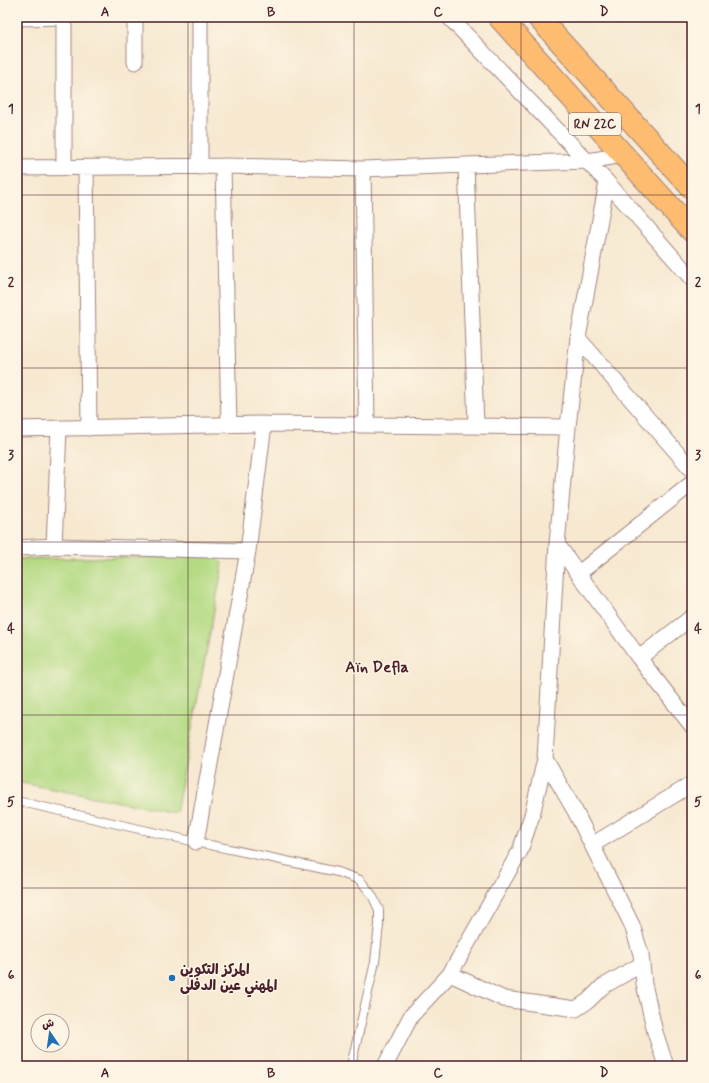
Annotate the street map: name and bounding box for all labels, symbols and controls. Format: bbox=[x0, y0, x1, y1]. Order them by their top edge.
text: A bbox=[101, 4, 109, 21]
text: B bbox=[267, 4, 276, 21]
text: C bbox=[433, 4, 443, 21]
text: D bbox=[600, 4, 609, 21]
text: 1 bbox=[8, 101, 14, 118]
text: 1 bbox=[695, 101, 701, 118]
road number: RN 22C bbox=[569, 113, 621, 135]
text: 2 bbox=[8, 274, 15, 291]
text: 2 bbox=[695, 274, 702, 291]
text: 3 bbox=[8, 447, 14, 464]
text: 3 bbox=[695, 447, 701, 464]
text: 4 bbox=[7, 621, 15, 638]
text: 4 bbox=[694, 621, 702, 638]
district label: Aïn Defla bbox=[345, 657, 409, 678]
text: 5 bbox=[7, 794, 15, 811]
text: 5 bbox=[694, 794, 702, 811]
place label: المركز التكوين المهني عين الدفلى bbox=[180, 961, 278, 998]
text: 6 bbox=[8, 967, 15, 984]
text: 6 bbox=[695, 967, 702, 984]
marker: المركز التكوين المهني عين الدفلى bbox=[167, 973, 177, 983]
north arrow bbox=[30, 1013, 70, 1053]
text: ش bbox=[41, 1016, 55, 1032]
text: A bbox=[101, 1065, 109, 1082]
text: B bbox=[267, 1065, 276, 1082]
text: C bbox=[433, 1065, 443, 1082]
text: D bbox=[600, 1065, 609, 1082]

